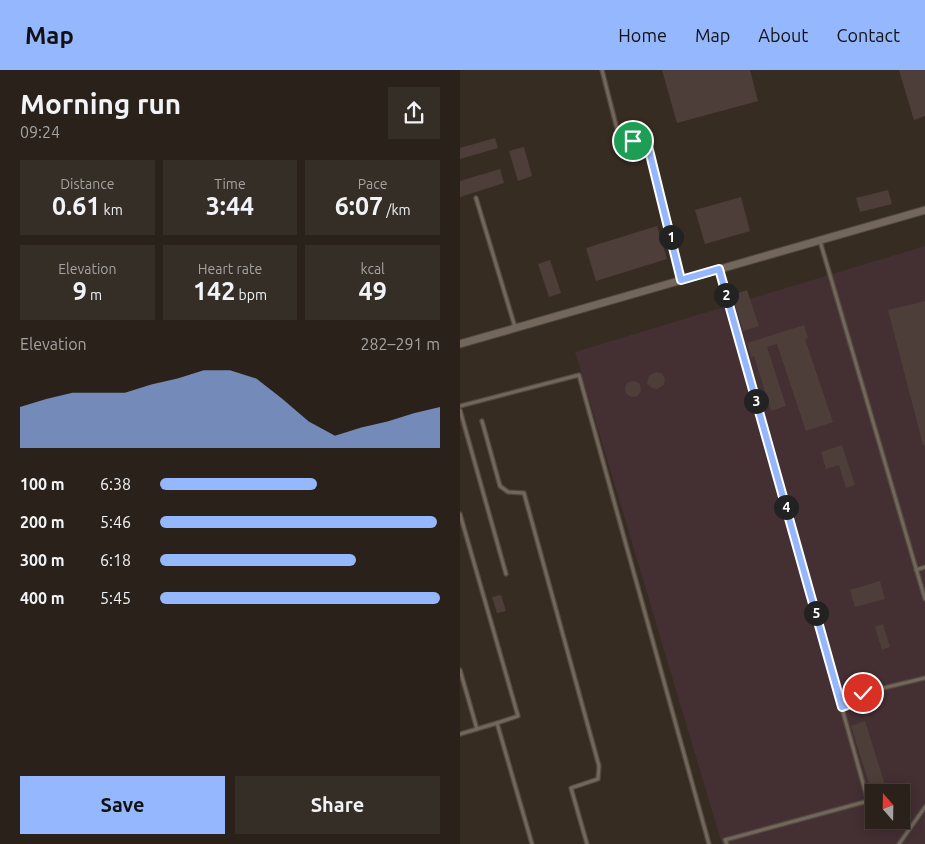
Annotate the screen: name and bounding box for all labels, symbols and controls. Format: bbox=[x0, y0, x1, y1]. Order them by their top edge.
text: Map bbox=[25, 22, 74, 49]
text: Home bbox=[618, 25, 667, 45]
text: Map bbox=[695, 25, 730, 45]
text: About bbox=[758, 25, 808, 45]
text: Contact bbox=[836, 25, 900, 45]
button: share bbox=[388, 87, 440, 139]
text: Morning run bbox=[20, 88, 181, 119]
pin bbox=[612, 120, 654, 162]
text: 09:24 bbox=[20, 123, 60, 141]
icon: arrive bbox=[619, 127, 647, 155]
text: Distance bbox=[60, 176, 114, 192]
text: Time bbox=[214, 176, 246, 192]
text: Pace bbox=[358, 176, 387, 192]
text: 0.61 bbox=[52, 192, 100, 220]
text: 3:44 bbox=[206, 192, 254, 220]
text: 6:07 bbox=[335, 192, 383, 220]
text: km bbox=[100, 202, 123, 218]
text: /km bbox=[383, 202, 411, 218]
pin: 1 bbox=[658, 224, 684, 250]
text: 1 bbox=[668, 229, 675, 245]
text: Elevation bbox=[58, 261, 117, 277]
text: Heart rate bbox=[198, 261, 262, 277]
text: kcal bbox=[361, 261, 385, 277]
text: 9 bbox=[73, 277, 87, 305]
text: 142 bbox=[193, 277, 235, 305]
text: 49 bbox=[359, 277, 387, 305]
pin: 2 bbox=[714, 282, 738, 308]
text: m bbox=[87, 287, 102, 303]
text: bpm bbox=[235, 287, 267, 303]
text: 2 bbox=[723, 287, 730, 303]
text: Elevation bbox=[20, 335, 87, 353]
text: 282–291 m bbox=[360, 335, 440, 353]
pin: 3 bbox=[744, 388, 768, 414]
text: 3 bbox=[753, 393, 760, 409]
text: 100 m bbox=[20, 475, 65, 493]
text: 6:38 bbox=[100, 475, 131, 493]
pin: 4 bbox=[774, 494, 798, 520]
text: 4 bbox=[783, 499, 790, 515]
text: 200 m bbox=[20, 513, 65, 531]
text: 5:46 bbox=[100, 513, 131, 531]
text: 300 m bbox=[20, 551, 65, 569]
text: 6:18 bbox=[100, 551, 131, 569]
text: 400 m bbox=[20, 589, 65, 607]
text: 5:45 bbox=[100, 589, 131, 607]
pin: 5 bbox=[804, 600, 828, 626]
text: 5 bbox=[813, 605, 820, 621]
pin bbox=[842, 672, 884, 714]
icon: check bbox=[849, 679, 877, 707]
button: Save bbox=[20, 776, 225, 834]
button: Share bbox=[235, 776, 440, 834]
north arrow bbox=[865, 784, 910, 829]
map controls bbox=[865, 784, 910, 829]

